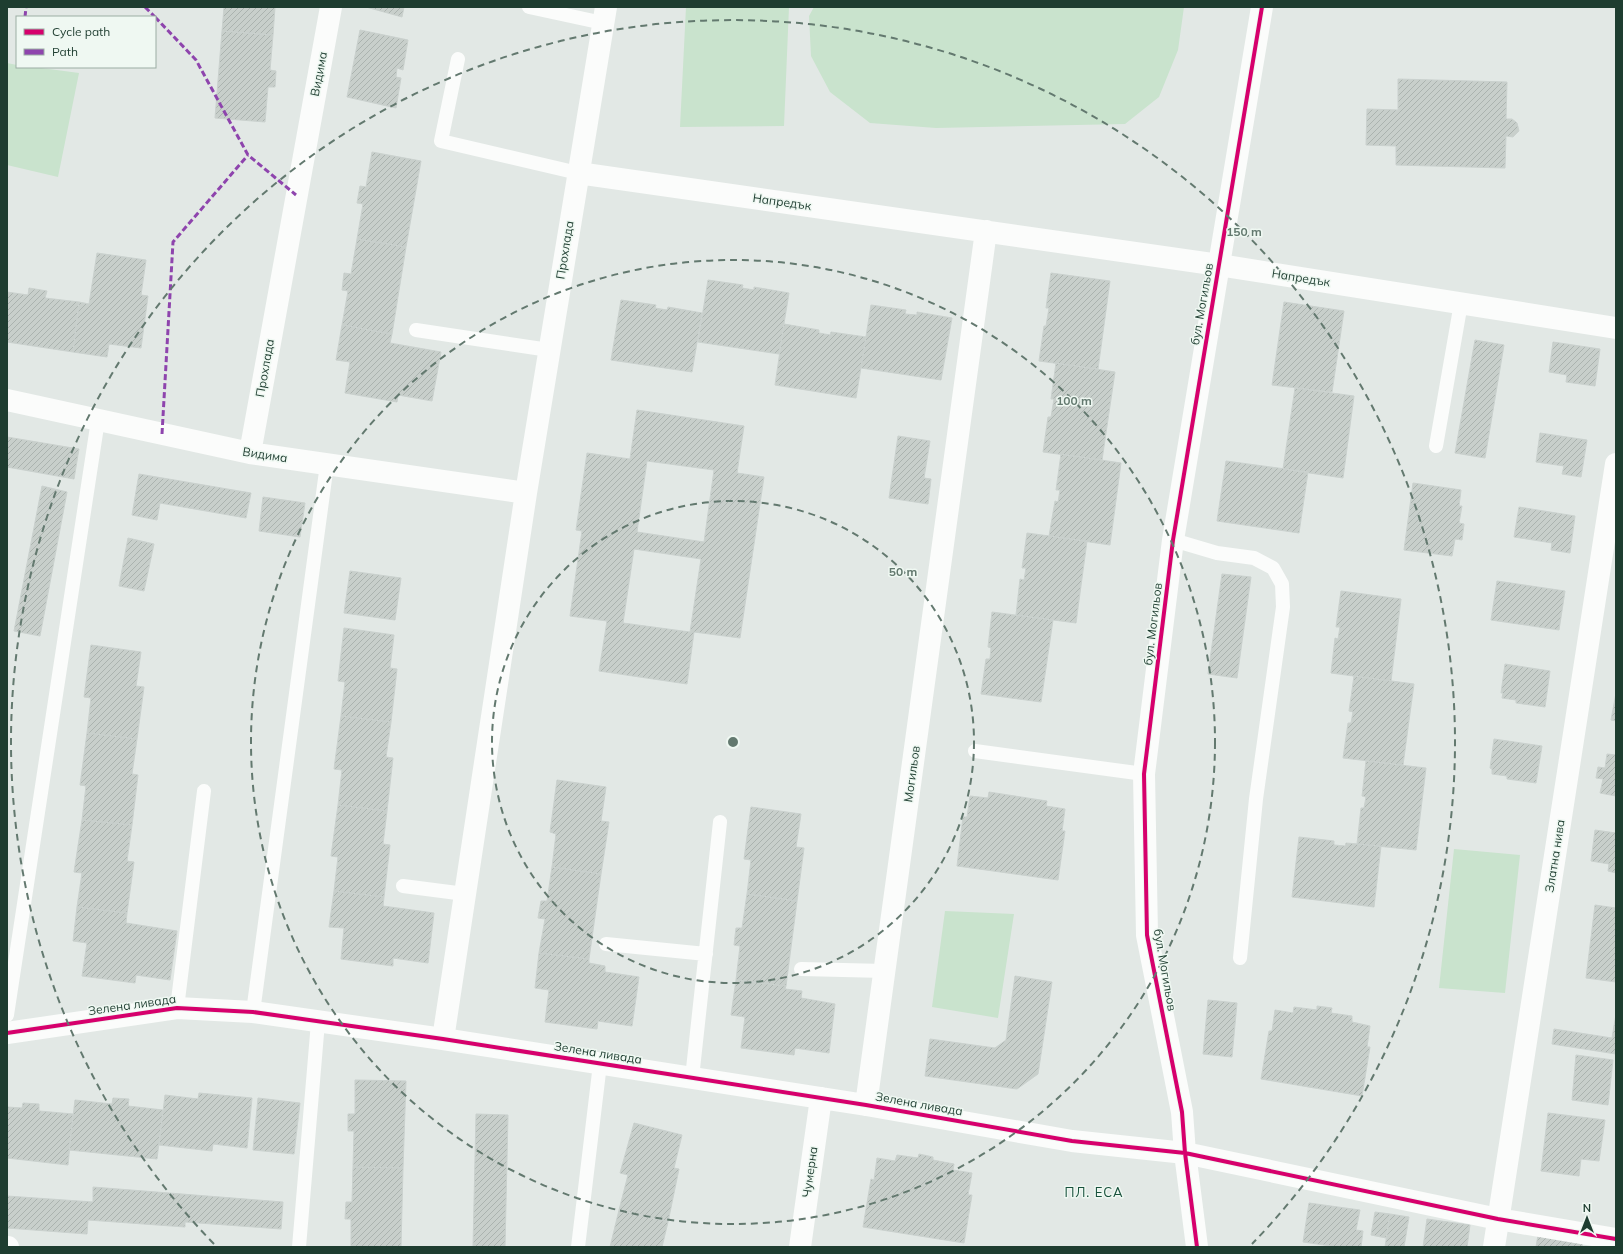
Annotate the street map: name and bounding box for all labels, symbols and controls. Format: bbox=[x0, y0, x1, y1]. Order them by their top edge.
legend bbox=[16, 16, 156, 68]
text: Cycle path bbox=[52, 24, 110, 39]
text: Path bbox=[52, 44, 78, 59]
street label: Видима bbox=[307, 50, 330, 97]
street label: Напредък bbox=[752, 190, 813, 213]
street label: Прохлада bbox=[552, 220, 577, 280]
text: 150 m bbox=[1226, 224, 1262, 239]
street label: бул. Могильов bbox=[1187, 261, 1216, 346]
street label: Напредък bbox=[1271, 265, 1332, 290]
street label: Прохлада bbox=[252, 338, 277, 398]
text: 100 m bbox=[1056, 393, 1092, 408]
street label: Видима bbox=[242, 444, 289, 465]
text: 50 m bbox=[889, 564, 917, 579]
street label: бул. Могильов bbox=[1140, 582, 1165, 666]
centre of rings bbox=[726, 735, 740, 749]
street label: Могильов bbox=[900, 744, 923, 803]
street label: Златна нива bbox=[1541, 818, 1568, 893]
street label: бул. Могильов bbox=[1151, 928, 1180, 1012]
street label: Зелена ливада bbox=[87, 991, 177, 1018]
street label: Зелена ливада bbox=[553, 1038, 643, 1067]
street label: Зелена ливада bbox=[874, 1088, 964, 1119]
street label: Чумерна bbox=[799, 1145, 821, 1198]
district label: ПЛ. ЕСА bbox=[1064, 1184, 1124, 1200]
north arrow bbox=[1567, 1198, 1607, 1238]
text: N bbox=[1583, 1201, 1591, 1215]

